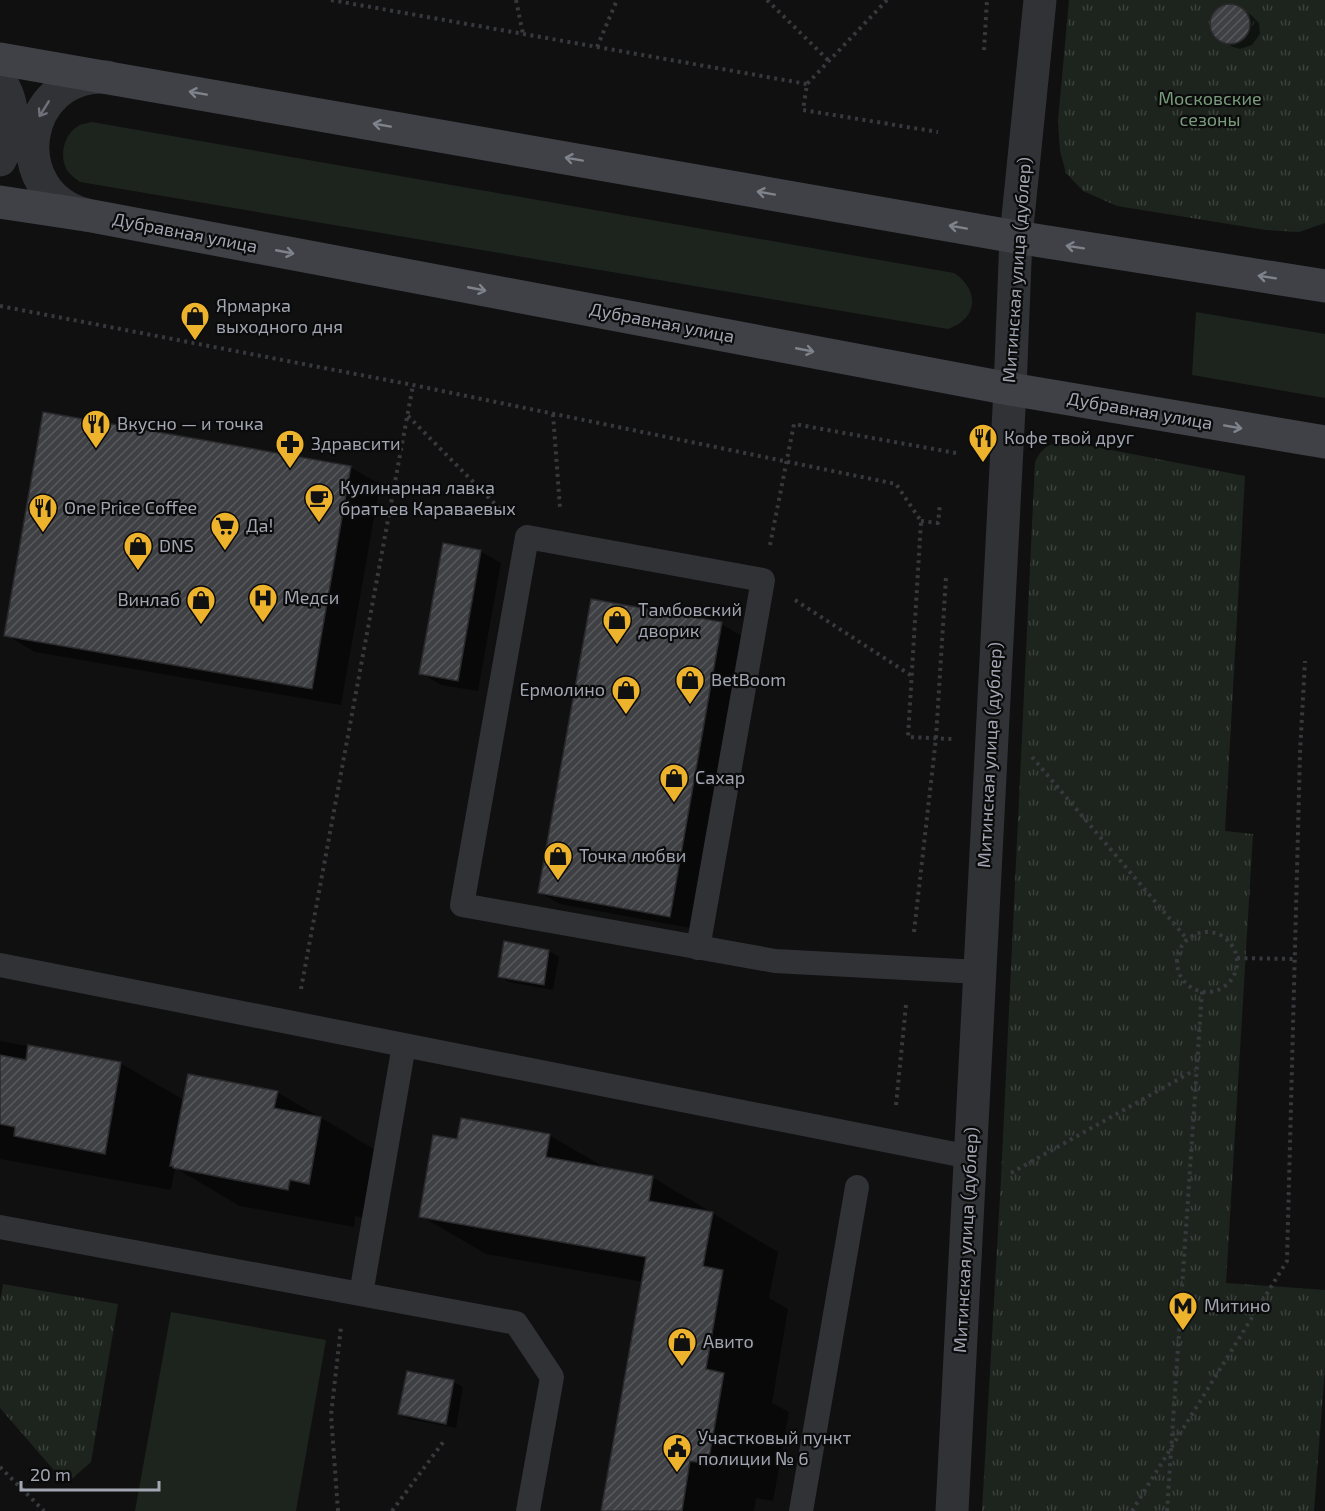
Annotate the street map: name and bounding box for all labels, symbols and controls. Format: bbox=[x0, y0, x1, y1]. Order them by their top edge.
one-way arrow bbox=[189, 87, 208, 98]
park label: Московские сезоны bbox=[1158, 87, 1262, 130]
one-way arrow bbox=[37, 100, 49, 117]
one-way arrow bbox=[373, 119, 393, 130]
one-way arrow bbox=[565, 153, 585, 164]
street label: Митинская улица (дублер) bbox=[997, 156, 1035, 384]
one-way arrow bbox=[757, 187, 777, 198]
street label: Дубравная улица bbox=[111, 207, 259, 257]
one-way arrow bbox=[949, 221, 969, 232]
one-way arrow bbox=[1065, 241, 1085, 252]
one-way arrow bbox=[275, 247, 294, 258]
one-way arrow bbox=[1258, 271, 1278, 282]
one-way arrow bbox=[466, 284, 486, 295]
place label: Ярмарка выходного дня bbox=[216, 294, 343, 337]
street label: Дубравная улица bbox=[588, 297, 736, 347]
shop icon: Ярмарка выходного дня bbox=[179, 300, 211, 342]
one-way arrow bbox=[795, 345, 815, 356]
street label: Дубравная улица bbox=[1066, 386, 1215, 434]
restaurant icon: Вкусно — и точка bbox=[80, 408, 112, 450]
place label: Вкусно — и точка bbox=[117, 412, 264, 434]
one-way arrow bbox=[1223, 421, 1243, 432]
restaurant icon: Кофе твой друг bbox=[967, 422, 999, 464]
place label: Кофе твой друг bbox=[1004, 426, 1134, 448]
pharmacy icon: Здравсити bbox=[274, 428, 306, 470]
place label: Здравсити bbox=[311, 432, 401, 454]
place label: Кулинарная лавка братьев Караваевых bbox=[340, 476, 516, 519]
cafe icon: Кулинарная лавка братьев Караваевых bbox=[303, 482, 335, 524]
restaurant icon: One Price Coffee bbox=[27, 492, 59, 534]
place label: One Price Coffee bbox=[64, 496, 197, 518]
supermarket icon: Да! bbox=[209, 510, 241, 552]
place label: Да! bbox=[246, 514, 273, 536]
shop icon: DNS bbox=[122, 530, 154, 572]
place label: DNS bbox=[159, 534, 194, 556]
hospital icon: Медси bbox=[247, 582, 279, 624]
shop icon: Винлаб bbox=[185, 584, 217, 626]
place label: Медси bbox=[284, 586, 339, 608]
place label: Винлаб bbox=[117, 588, 180, 610]
place label: Тамбовский дворик bbox=[638, 598, 742, 641]
shop icon: Тамбовский дворик bbox=[601, 604, 633, 646]
street label: Митинская улица (дублер) bbox=[972, 641, 1006, 869]
shop icon: BetBoom bbox=[674, 664, 706, 706]
place label: BetBoom bbox=[711, 668, 786, 690]
shop icon: Ермолино bbox=[610, 674, 642, 716]
place label: Ермолино bbox=[519, 678, 605, 700]
shop icon: Сахар bbox=[658, 762, 690, 804]
place label: Сахар bbox=[695, 766, 745, 788]
shop icon: Точка любви bbox=[542, 840, 574, 882]
place label: Точка любви bbox=[579, 844, 686, 866]
street label: Митинская улица (дублер) bbox=[948, 1126, 982, 1354]
metro station icon: Митино bbox=[1167, 1290, 1199, 1332]
place label: Митино bbox=[1204, 1294, 1271, 1316]
shop icon: Авито bbox=[666, 1326, 698, 1368]
place label: Авито bbox=[703, 1330, 754, 1352]
place label: Участковый пункт полиции № 6 bbox=[698, 1426, 852, 1469]
public building icon: Участковый пункт полиции № 6 bbox=[661, 1432, 693, 1474]
scale bar bbox=[21, 1454, 159, 1492]
text: 20 m bbox=[30, 1463, 71, 1485]

